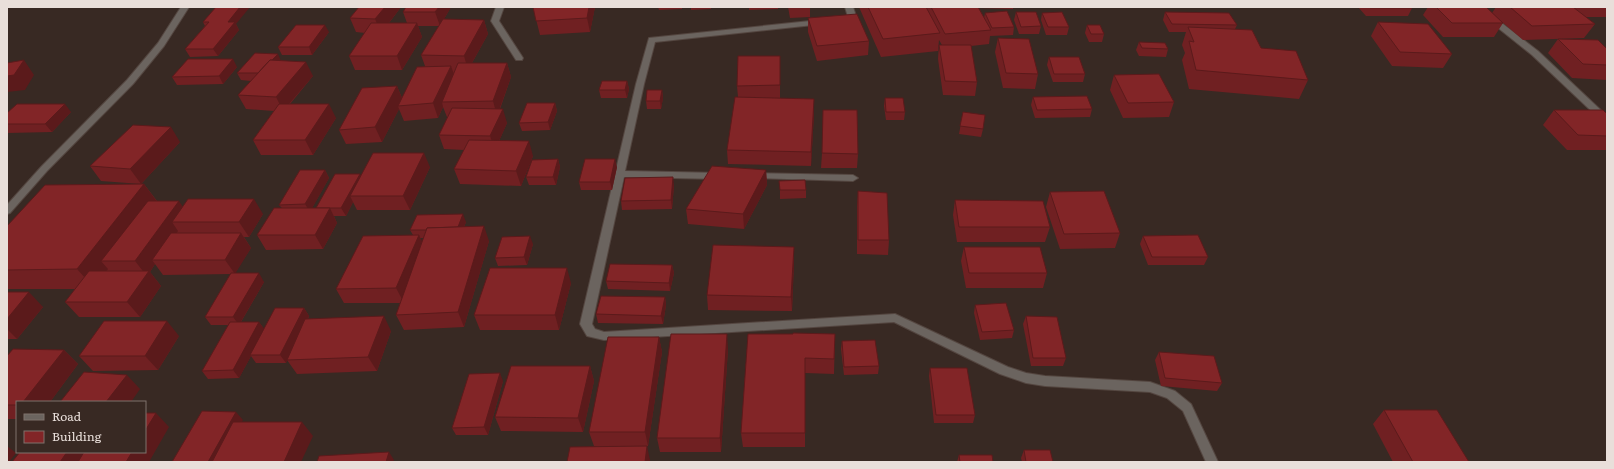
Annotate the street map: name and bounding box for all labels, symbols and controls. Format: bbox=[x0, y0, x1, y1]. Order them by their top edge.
legend bbox=[16, 401, 146, 453]
text: Road bbox=[52, 407, 82, 425]
text: Building bbox=[52, 427, 102, 445]

